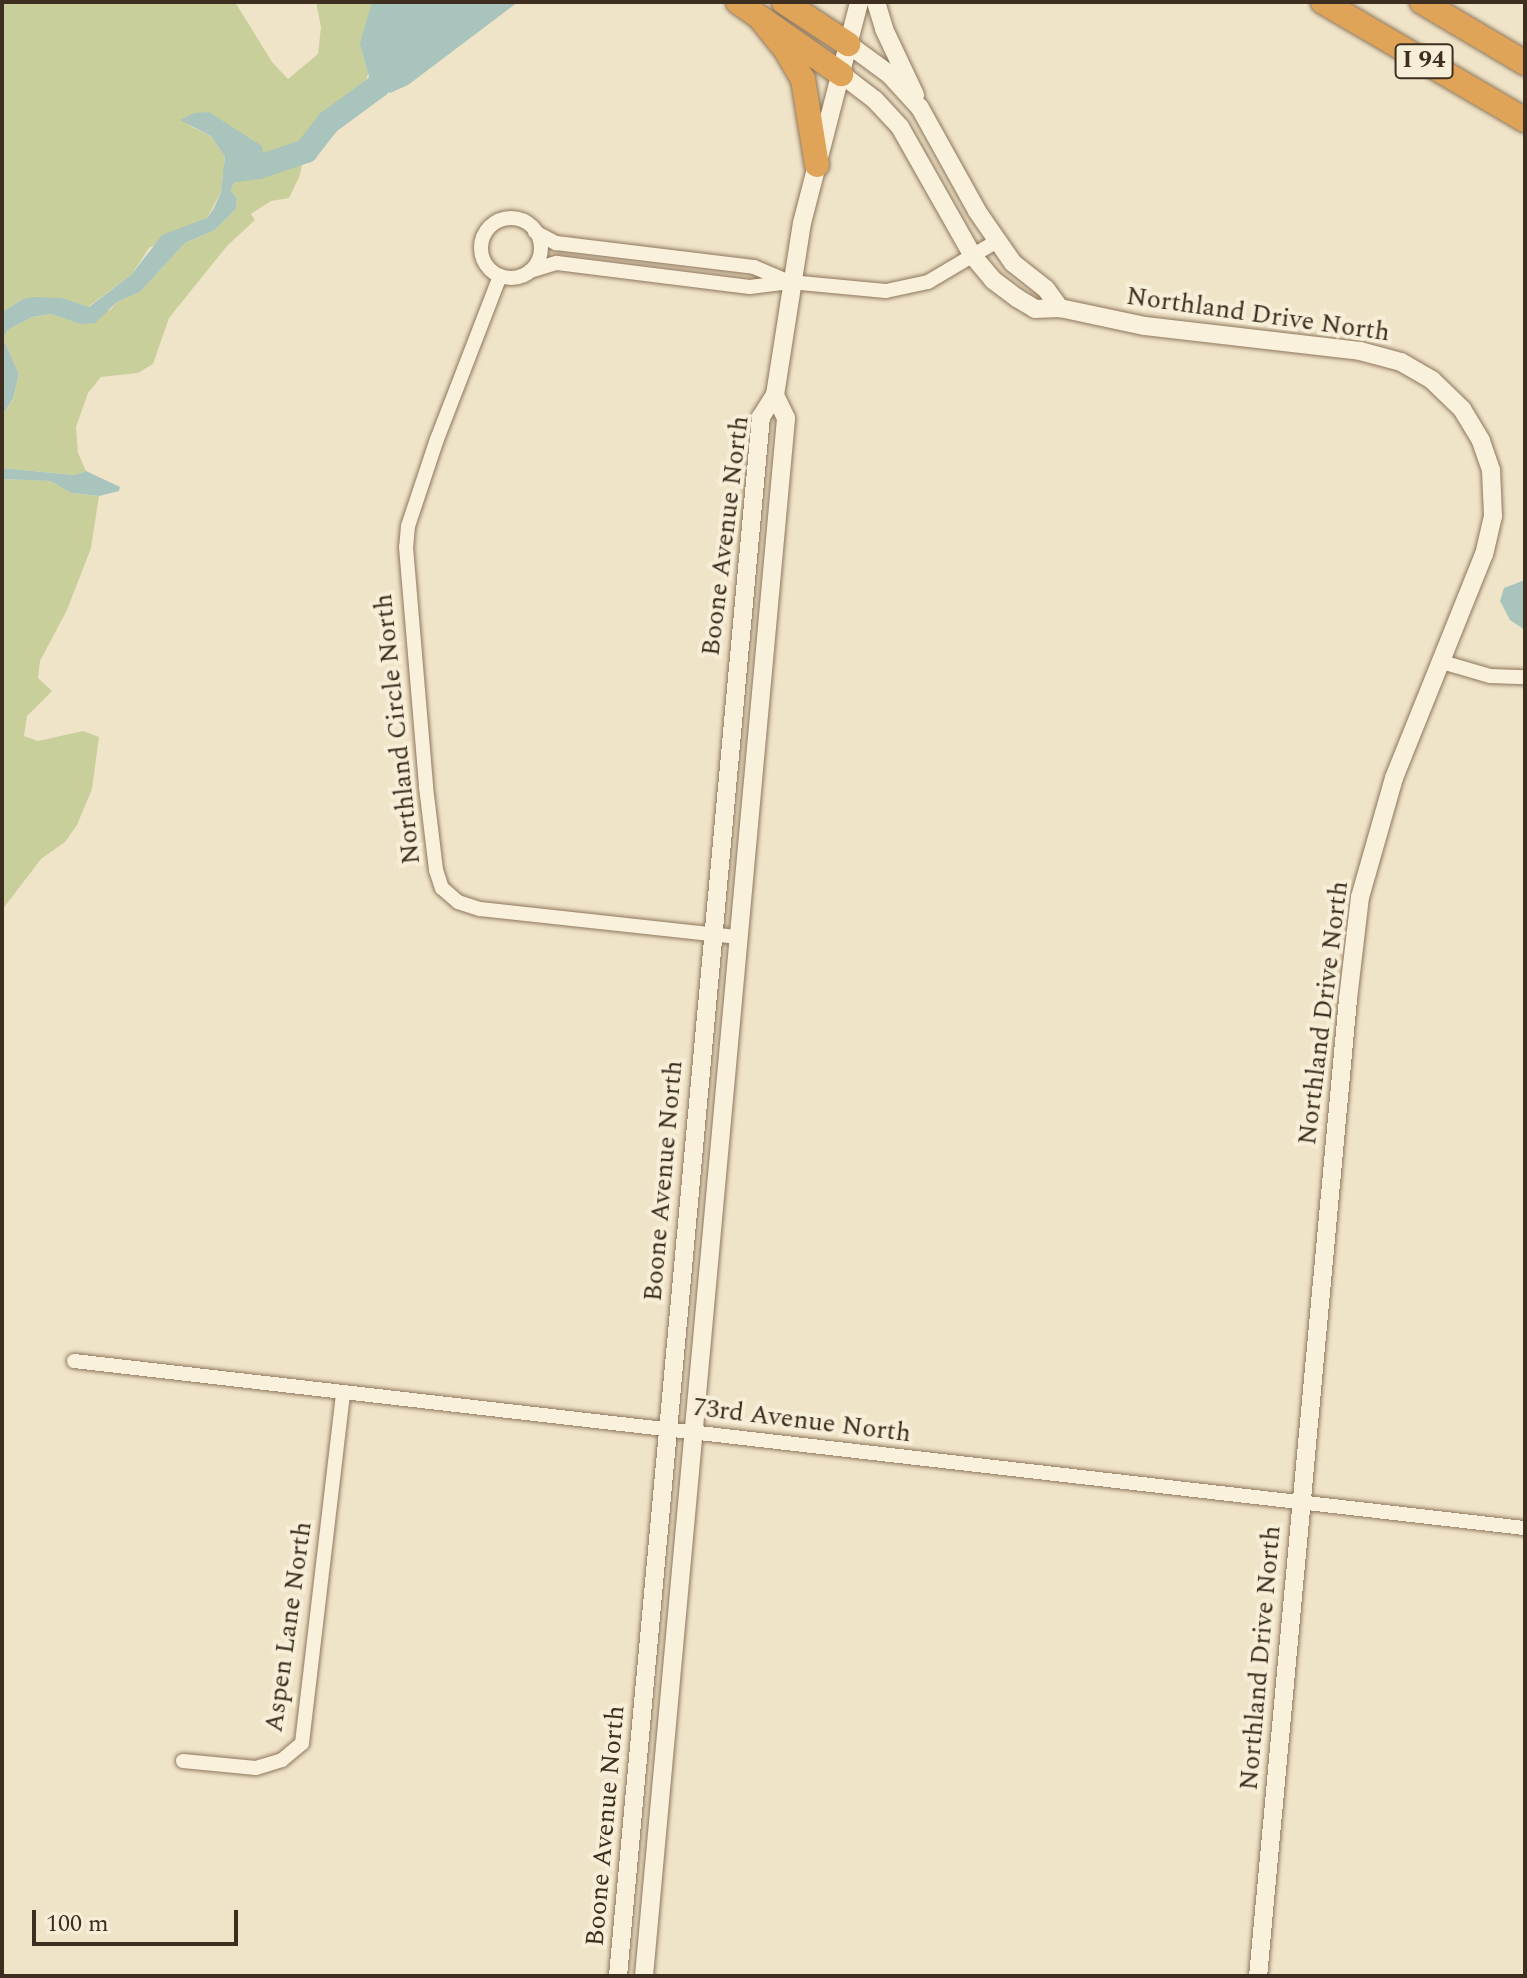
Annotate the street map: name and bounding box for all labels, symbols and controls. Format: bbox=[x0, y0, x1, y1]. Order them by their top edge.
road number: I 94 bbox=[1394, 41, 1454, 81]
street label: Northland Drive North bbox=[1124, 281, 1392, 349]
street label: Boone Avenue North bbox=[696, 414, 756, 658]
street label: Northland Circle North bbox=[368, 592, 428, 866]
street label: Northland Drive North bbox=[1292, 879, 1356, 1147]
street label: Boone Avenue North bbox=[638, 1059, 690, 1303]
street label: 73rd Avenue North bbox=[691, 1392, 913, 1450]
street label: Aspen Lane North bbox=[259, 1520, 319, 1734]
street label: Northland Drive North bbox=[1234, 1524, 1288, 1792]
street label: Boone Avenue North bbox=[580, 1704, 632, 1948]
scale bar bbox=[36, 1894, 242, 1944]
text: 100 m bbox=[46, 1906, 109, 1942]

